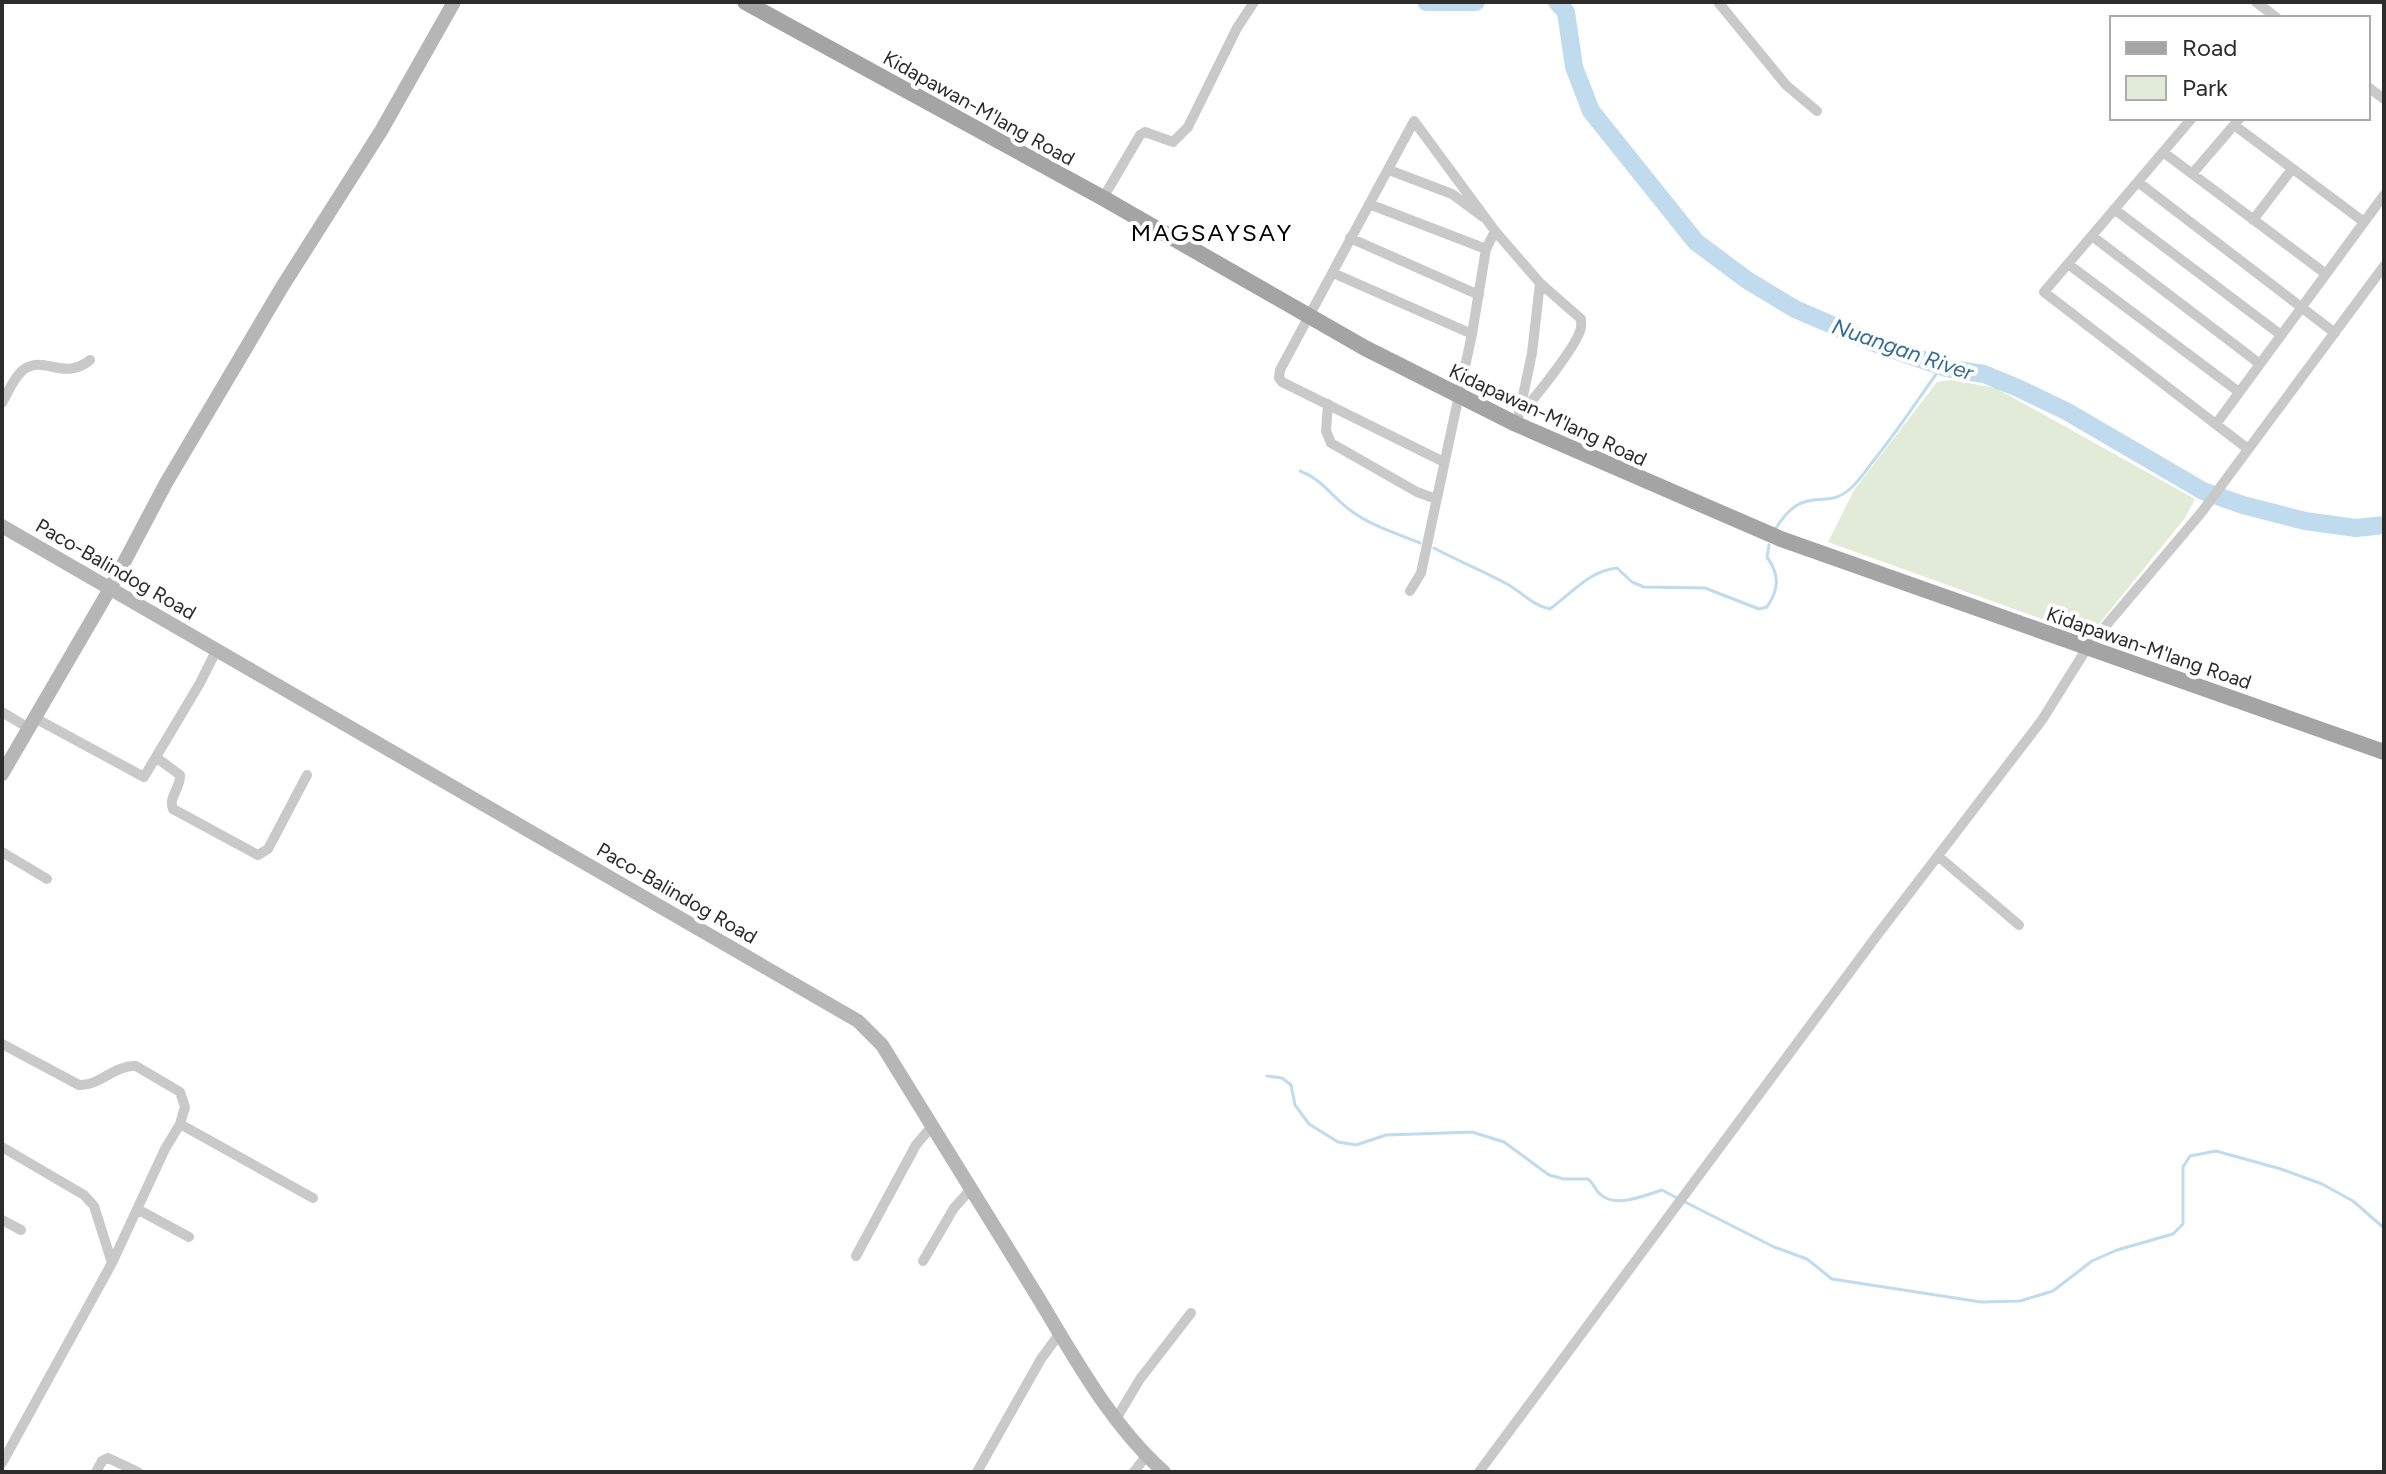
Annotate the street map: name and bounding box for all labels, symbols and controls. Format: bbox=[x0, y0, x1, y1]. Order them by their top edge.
legend bbox=[2110, 16, 2370, 120]
text: Road bbox=[2182, 33, 2237, 62]
street label: Kidapawan-M'lang Road bbox=[879, 45, 1079, 171]
text: Park bbox=[2182, 73, 2228, 102]
district label: MAGSAYSAY bbox=[1131, 218, 1293, 247]
water label: Nuangan River bbox=[1829, 313, 1978, 387]
street label: Kidapawan-M'lang Road bbox=[1445, 359, 1651, 471]
street label: Paco-Balindog Road bbox=[32, 513, 200, 625]
street label: Kidapawan-M'lang Road bbox=[2043, 602, 2255, 694]
street label: Paco-Balindog Road bbox=[593, 837, 761, 949]

